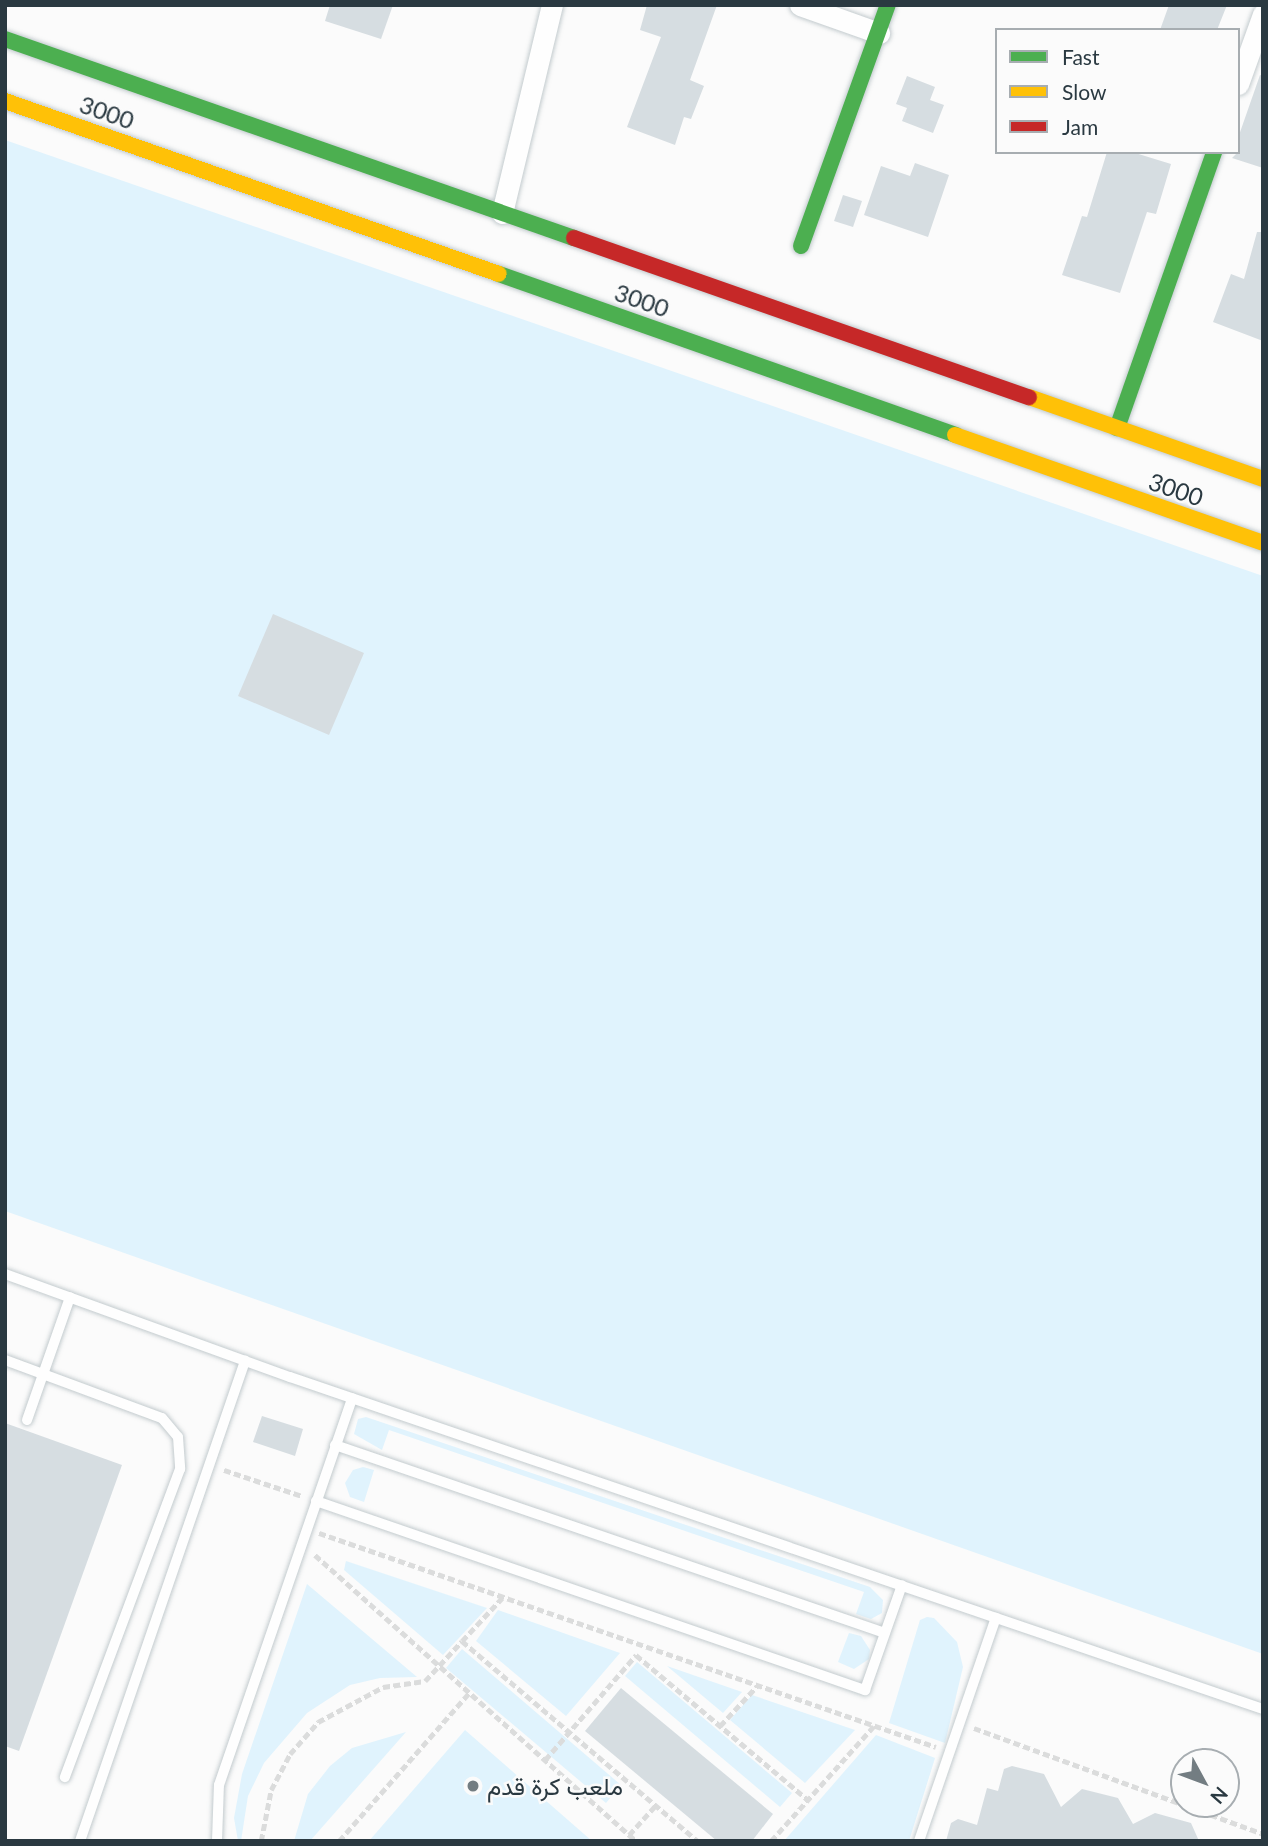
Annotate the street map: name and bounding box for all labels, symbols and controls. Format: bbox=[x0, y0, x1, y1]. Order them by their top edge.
legend bbox=[995, 28, 1240, 154]
text: Fast bbox=[1062, 44, 1099, 69]
text: Slow bbox=[1062, 79, 1106, 104]
street label: 3000 bbox=[76, 89, 138, 135]
text: Jam bbox=[1062, 114, 1098, 139]
street label: 3000 bbox=[611, 277, 673, 323]
street label: 3000 bbox=[1145, 466, 1207, 512]
north arrow bbox=[1170, 1748, 1240, 1818]
place label: ملعب كرة قدم bbox=[487, 1772, 623, 1800]
marker: ملعب كرة قدم bbox=[465, 1778, 481, 1794]
text: N bbox=[1206, 1783, 1233, 1809]

